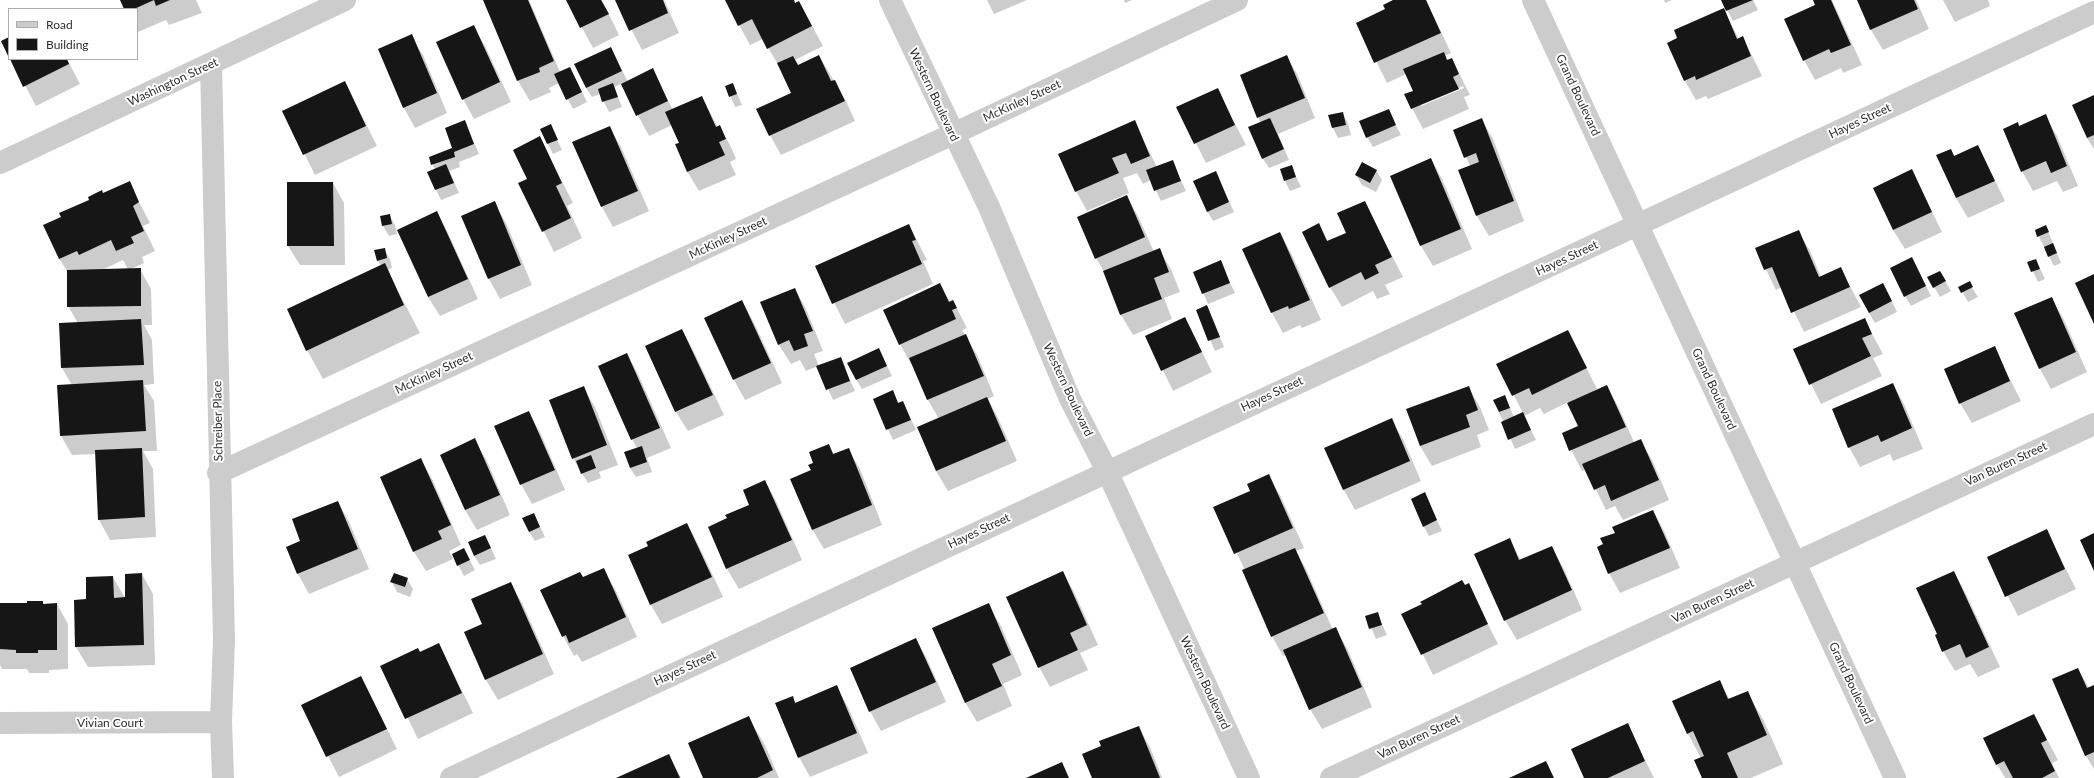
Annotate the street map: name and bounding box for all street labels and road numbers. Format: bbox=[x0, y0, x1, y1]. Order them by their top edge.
street label: Western Boulevard bbox=[906, 46, 962, 144]
street label: Grand Boulevard bbox=[1553, 52, 1603, 138]
street label: Washington Street bbox=[126, 55, 220, 109]
street label: McKinley Street bbox=[981, 77, 1063, 125]
street label: Hayes Street bbox=[1827, 100, 1893, 142]
street label: McKinley Street bbox=[687, 214, 769, 262]
street label: Hayes Street bbox=[1534, 237, 1600, 279]
street label: Western Boulevard bbox=[1040, 341, 1096, 439]
street label: Grand Boulevard bbox=[1689, 346, 1739, 432]
street label: McKinley Street bbox=[393, 349, 475, 397]
street label: Hayes Street bbox=[1239, 373, 1305, 415]
street label: Schreiber Place bbox=[210, 381, 226, 461]
street label: Van Buren Street bbox=[1963, 439, 2049, 489]
street label: Hayes Street bbox=[946, 510, 1012, 552]
street label: Van Buren Street bbox=[1670, 576, 1756, 626]
street label: Western Boulevard bbox=[1177, 634, 1233, 732]
street label: Grand Boulevard bbox=[1826, 640, 1876, 726]
street label: Hayes Street bbox=[652, 647, 718, 689]
street label: Van Buren Street bbox=[1376, 712, 1462, 762]
street label: Vivian Court bbox=[77, 716, 143, 730]

